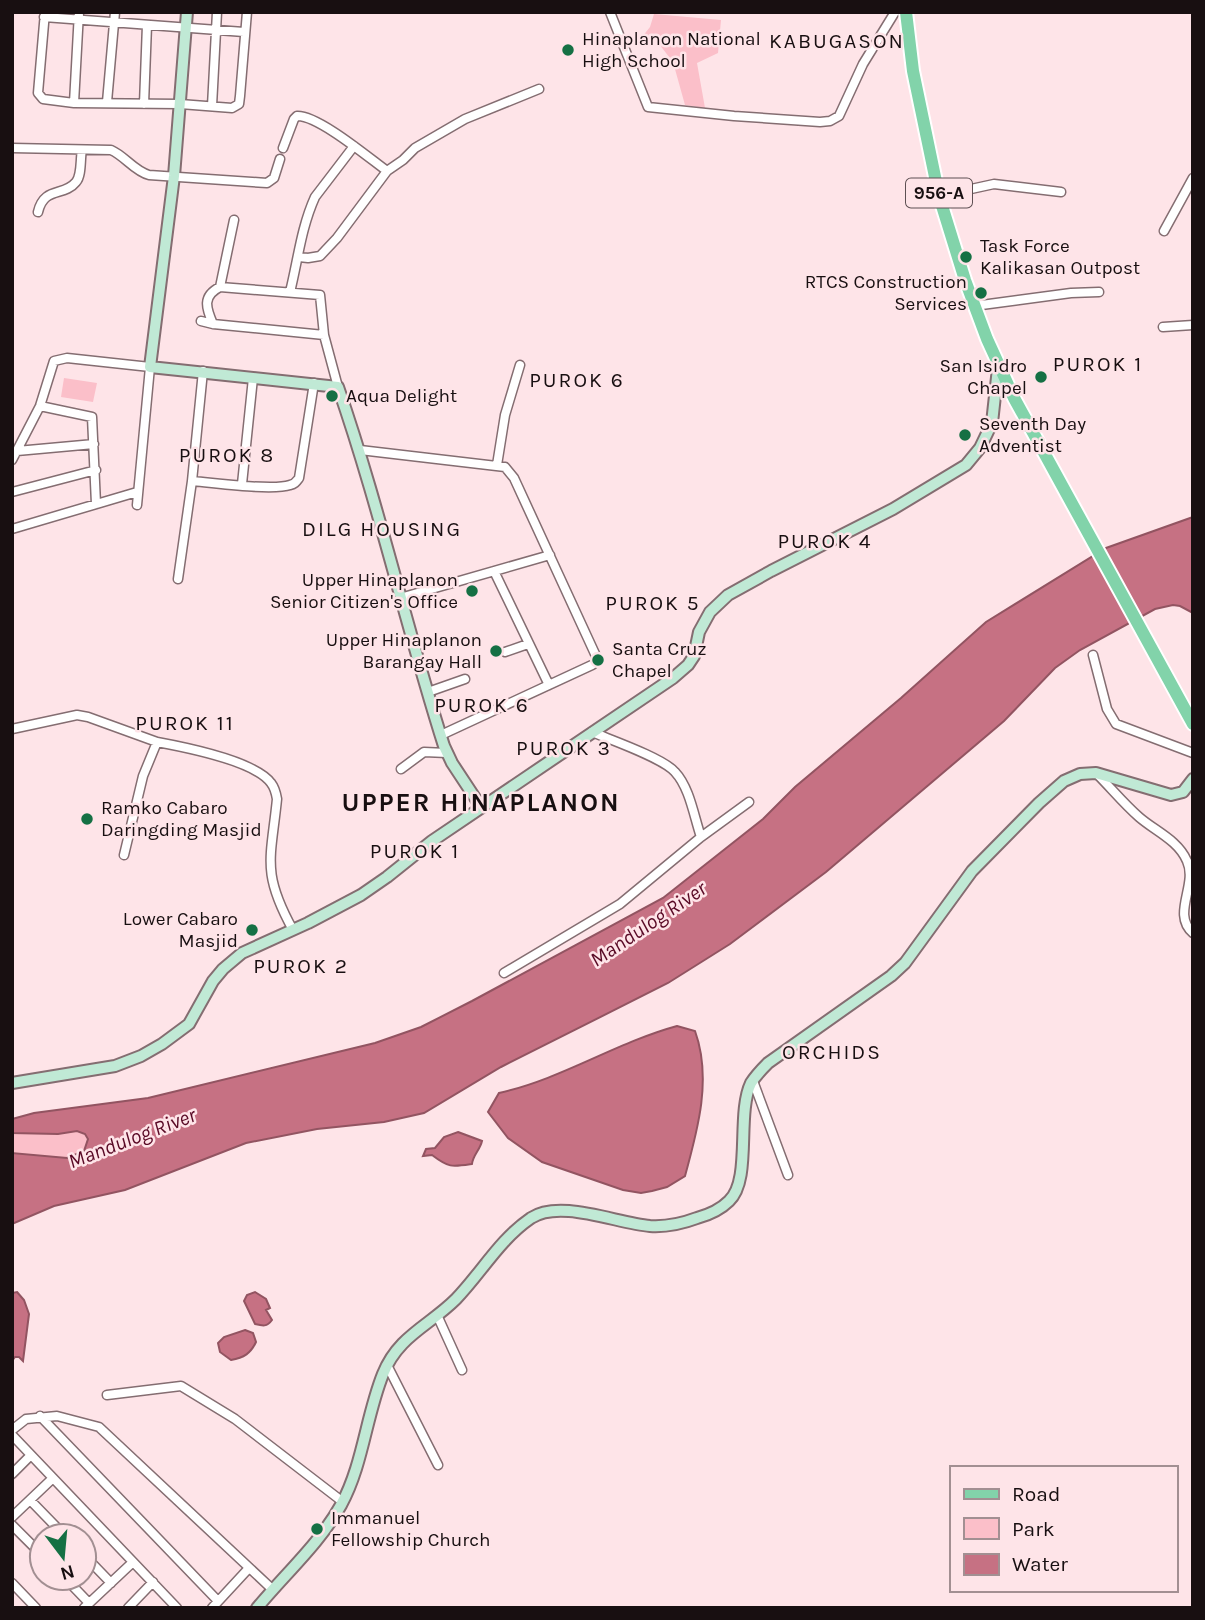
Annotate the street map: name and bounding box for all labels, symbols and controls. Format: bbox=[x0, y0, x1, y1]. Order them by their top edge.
place label: Hinaplanon National High School bbox=[582, 28, 761, 72]
district label: KABUGASON bbox=[769, 29, 905, 53]
marker: Hinaplanon National High School bbox=[560, 42, 576, 58]
road number: 956-A bbox=[906, 178, 972, 208]
place label: Task Force Kalikasan Outpost bbox=[980, 235, 1140, 279]
marker: Task Force Kalikasan Outpost bbox=[958, 249, 974, 265]
place label: RTCS Construction Services bbox=[805, 271, 967, 315]
marker: RTCS Construction Services bbox=[973, 285, 989, 301]
district label: PUROK 1 bbox=[1053, 352, 1143, 376]
place label: San Isidro Chapel bbox=[940, 355, 1027, 399]
district label: PUROK 6 bbox=[529, 368, 625, 392]
marker: San Isidro Chapel bbox=[1033, 369, 1049, 385]
place label: Aqua Delight bbox=[346, 385, 457, 407]
marker: Aqua Delight bbox=[324, 388, 340, 404]
place label: Seventh Day Adventist bbox=[979, 413, 1086, 457]
marker: Seventh Day Adventist bbox=[957, 427, 973, 443]
district label: PUROK 8 bbox=[179, 443, 275, 467]
district label: DILG HOUSING bbox=[302, 517, 462, 541]
district label: PUROK 4 bbox=[777, 529, 873, 553]
place label: Upper Hinaplanon Senior Citizen's Office bbox=[270, 569, 458, 613]
marker: Upper Hinaplanon Senior Citizen's Office bbox=[464, 583, 480, 599]
district label: PUROK 5 bbox=[605, 591, 701, 615]
place label: Upper Hinaplanon Barangay Hall bbox=[326, 629, 482, 673]
place label: Santa Cruz Chapel bbox=[612, 638, 707, 682]
marker: Upper Hinaplanon Barangay Hall bbox=[488, 643, 504, 659]
marker: Santa Cruz Chapel bbox=[590, 652, 606, 668]
district label: PUROK 6 bbox=[434, 693, 530, 717]
district label: PUROK 11 bbox=[135, 711, 235, 735]
district label: PUROK 3 bbox=[516, 736, 612, 760]
district label: UPPER HINAPLANON bbox=[341, 787, 621, 818]
place label: Ramko Cabaro Daringding Masjid bbox=[101, 797, 262, 841]
marker: Ramko Cabaro Daringding Masjid bbox=[79, 811, 95, 827]
district label: PUROK 1 bbox=[370, 839, 460, 863]
water label: Mandulog River bbox=[585, 876, 711, 972]
place label: Lower Cabaro Masjid bbox=[123, 908, 238, 952]
marker: Lower Cabaro Masjid bbox=[244, 922, 260, 938]
district label: PUROK 2 bbox=[253, 954, 349, 978]
district label: ORCHIDS bbox=[782, 1040, 882, 1064]
water label: Mandulog River bbox=[65, 1102, 200, 1173]
legend bbox=[950, 1466, 1177, 1592]
text: Road bbox=[1012, 1482, 1060, 1506]
place label: Immanuel Fellowship Church bbox=[331, 1507, 490, 1551]
text: Park bbox=[1012, 1517, 1055, 1541]
marker: Immanuel Fellowship Church bbox=[309, 1521, 325, 1537]
north arrow bbox=[28, 1522, 98, 1592]
text: Water bbox=[1012, 1552, 1068, 1576]
text: N bbox=[58, 1560, 77, 1585]

